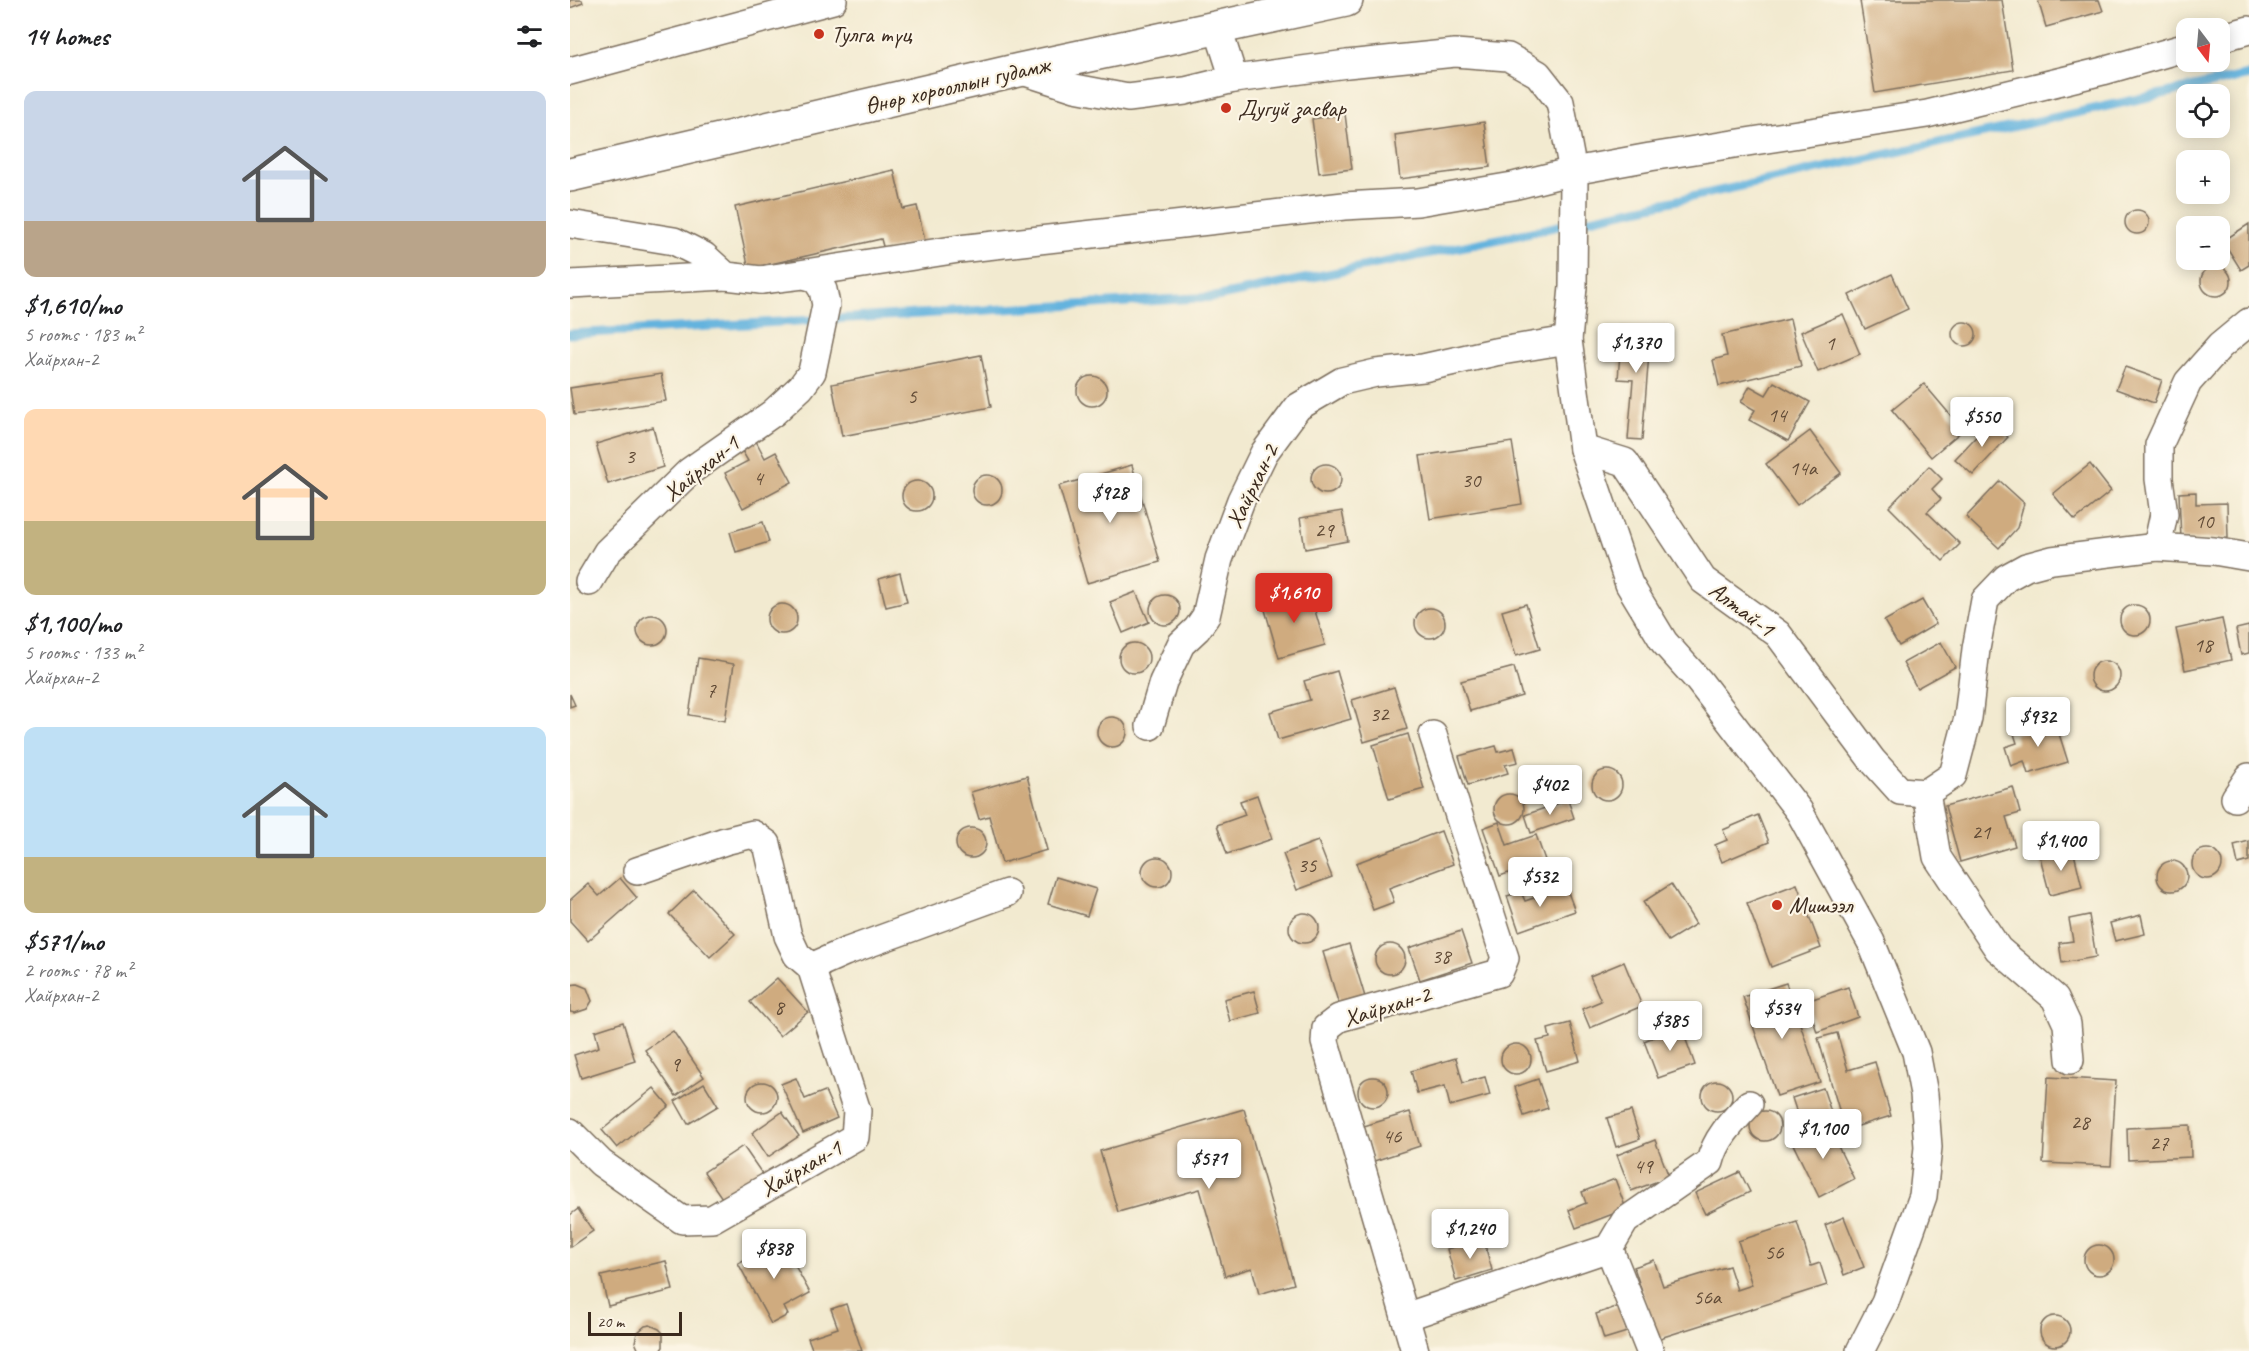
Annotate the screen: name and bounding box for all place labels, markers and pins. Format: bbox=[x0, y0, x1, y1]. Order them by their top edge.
place label: Тулга түц bbox=[831, 19, 912, 49]
marker: Тулга түц bbox=[812, 27, 826, 41]
place label: Дугуй засвар bbox=[1238, 93, 1347, 124]
marker: Дугуй засвар bbox=[1219, 101, 1233, 115]
pin: $1,370 bbox=[1587, 323, 1685, 374]
pin: $550 bbox=[1946, 397, 2018, 448]
pin: $928 bbox=[1074, 473, 1146, 524]
pin: $1,610 bbox=[1245, 573, 1343, 624]
pin: $932 bbox=[2002, 697, 2074, 748]
pin: $402 bbox=[1514, 765, 1586, 816]
pin: $1,400 bbox=[2012, 821, 2110, 872]
pin: $532 bbox=[1504, 857, 1576, 908]
place label: Мишээл bbox=[1789, 890, 1854, 920]
marker: Мишээл bbox=[1770, 898, 1784, 912]
pin: $534 bbox=[1746, 989, 1818, 1040]
pin: $385 bbox=[1634, 1001, 1706, 1052]
pin: $1,100 bbox=[1774, 1109, 1872, 1160]
pin: $571 bbox=[1173, 1139, 1245, 1190]
pin: $1,240 bbox=[1421, 1209, 1519, 1260]
pin: $838 bbox=[738, 1229, 810, 1280]

